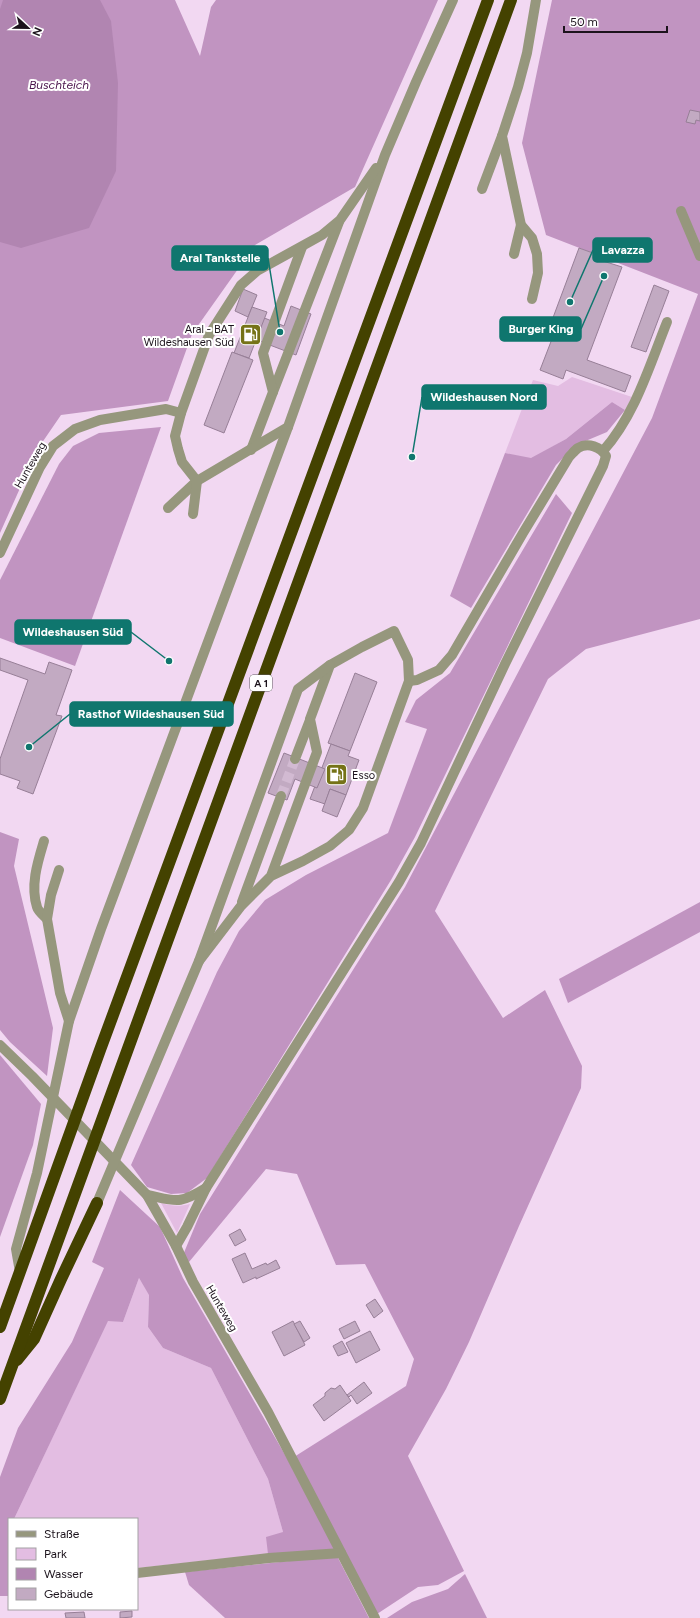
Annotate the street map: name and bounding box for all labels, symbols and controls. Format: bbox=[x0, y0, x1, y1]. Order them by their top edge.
north arrow bbox=[8, 8, 48, 48]
scale bar bbox=[564, 8, 667, 34]
text: 50 m bbox=[570, 15, 598, 29]
text: N bbox=[29, 25, 44, 38]
water label: Buschteich bbox=[29, 78, 89, 92]
callout: Lavazza bbox=[593, 238, 652, 262]
text: Lavazza bbox=[601, 243, 645, 257]
callout: Aral Tankstelle bbox=[172, 246, 268, 270]
text: Aral Tankstelle bbox=[180, 251, 261, 265]
callout: Burger King bbox=[500, 317, 581, 341]
fuel station icon: Aral - BAT Wildeshausen Süd bbox=[237, 322, 263, 348]
text: Burger King bbox=[508, 322, 574, 336]
place label: Aral - BAT Wildeshausen Süd bbox=[144, 323, 234, 349]
callout: Wildeshausen Nord bbox=[422, 385, 546, 409]
text: Wildeshausen Nord bbox=[430, 390, 538, 404]
street label: Hunteweg bbox=[12, 440, 49, 491]
callout: Wildeshausen Süd bbox=[15, 620, 131, 644]
text: Wildeshausen Süd bbox=[23, 625, 123, 639]
road number: A 1 bbox=[250, 675, 272, 691]
callout: Rasthof Wildeshausen Süd bbox=[70, 702, 233, 726]
text: Rasthof Wildeshausen Süd bbox=[78, 707, 224, 721]
fuel station icon: Esso bbox=[323, 762, 349, 788]
place label: Esso bbox=[352, 769, 375, 782]
street label: Hunteweg bbox=[203, 1283, 240, 1334]
legend bbox=[8, 1518, 138, 1610]
text: Straße bbox=[44, 1527, 80, 1541]
text: Park bbox=[44, 1547, 67, 1561]
text: Wasser bbox=[44, 1567, 83, 1581]
text: Gebäude bbox=[44, 1587, 94, 1601]

